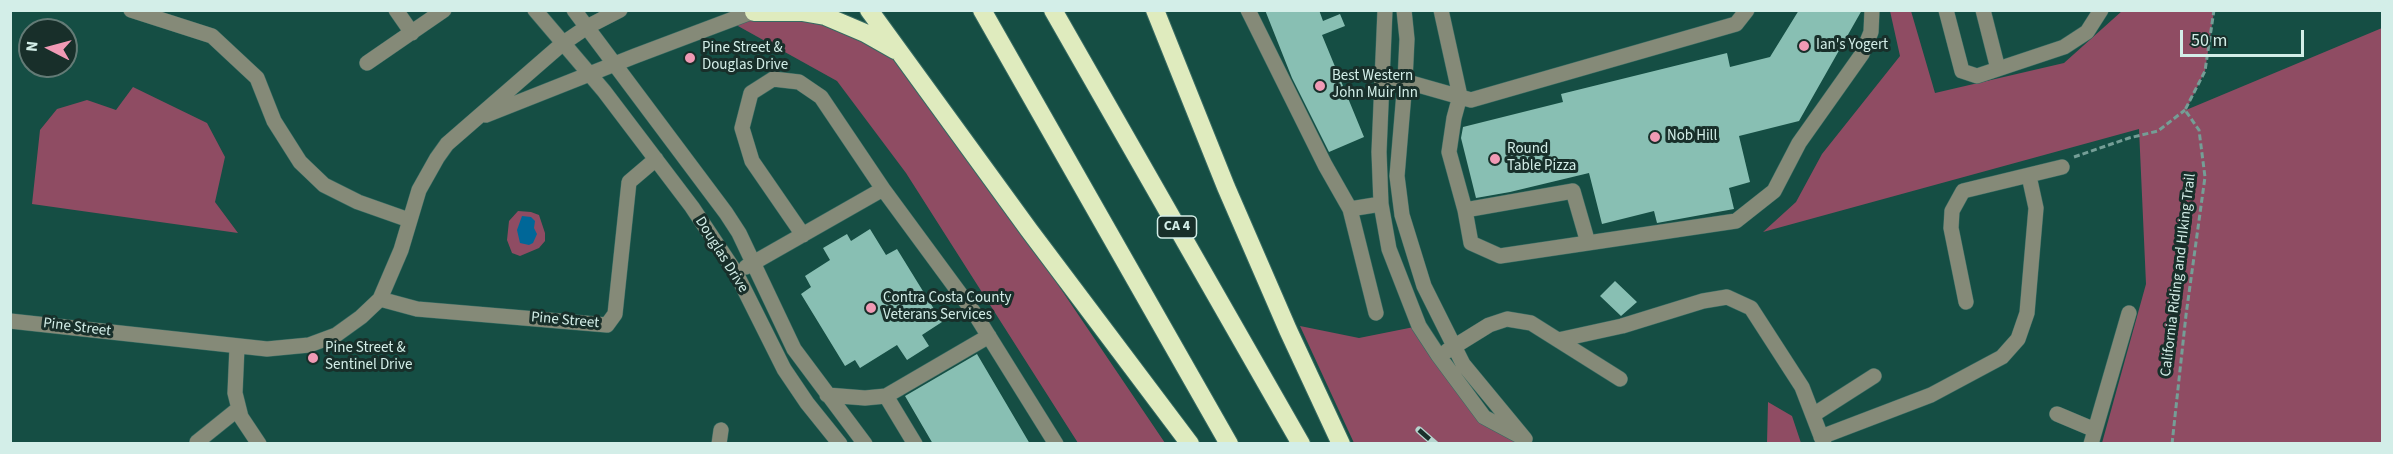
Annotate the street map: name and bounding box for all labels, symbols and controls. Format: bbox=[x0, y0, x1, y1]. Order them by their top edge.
north arrow bbox=[18, 18, 78, 78]
scale bar bbox=[2183, 18, 2308, 56]
text: 50 m bbox=[2191, 28, 2227, 53]
place label: Ian's Yogert bbox=[1816, 37, 1888, 55]
marker: Ian's Yogert bbox=[1797, 39, 1811, 53]
text: N bbox=[21, 40, 44, 53]
place label: Pine Street & Douglas Drive bbox=[702, 40, 788, 75]
marker: Pine Street & Douglas Drive bbox=[683, 51, 697, 65]
place label: Best Western John Muir Inn bbox=[1332, 68, 1418, 103]
marker: Best Western John Muir Inn bbox=[1313, 79, 1327, 93]
place label: Nob Hill bbox=[1667, 128, 1717, 146]
marker: Nob Hill bbox=[1648, 130, 1662, 144]
place label: Round Table Pizza bbox=[1507, 141, 1576, 176]
marker: Round Table Pizza bbox=[1488, 152, 1502, 166]
street label: California Riding and HIking Trail bbox=[2158, 172, 2200, 378]
street label: Douglas Drive bbox=[691, 214, 751, 296]
road number: CA 4 bbox=[1158, 216, 1196, 238]
place label: Contra Costa County Veterans Services bbox=[883, 290, 1011, 325]
marker: Contra Costa County Veterans Services bbox=[864, 301, 878, 315]
street label: Pine Street bbox=[530, 309, 600, 333]
street label: Pine Street bbox=[42, 315, 112, 341]
place label: Pine Street & Sentinel Drive bbox=[325, 340, 412, 375]
marker: Pine Street & Sentinel Drive bbox=[306, 351, 320, 365]

